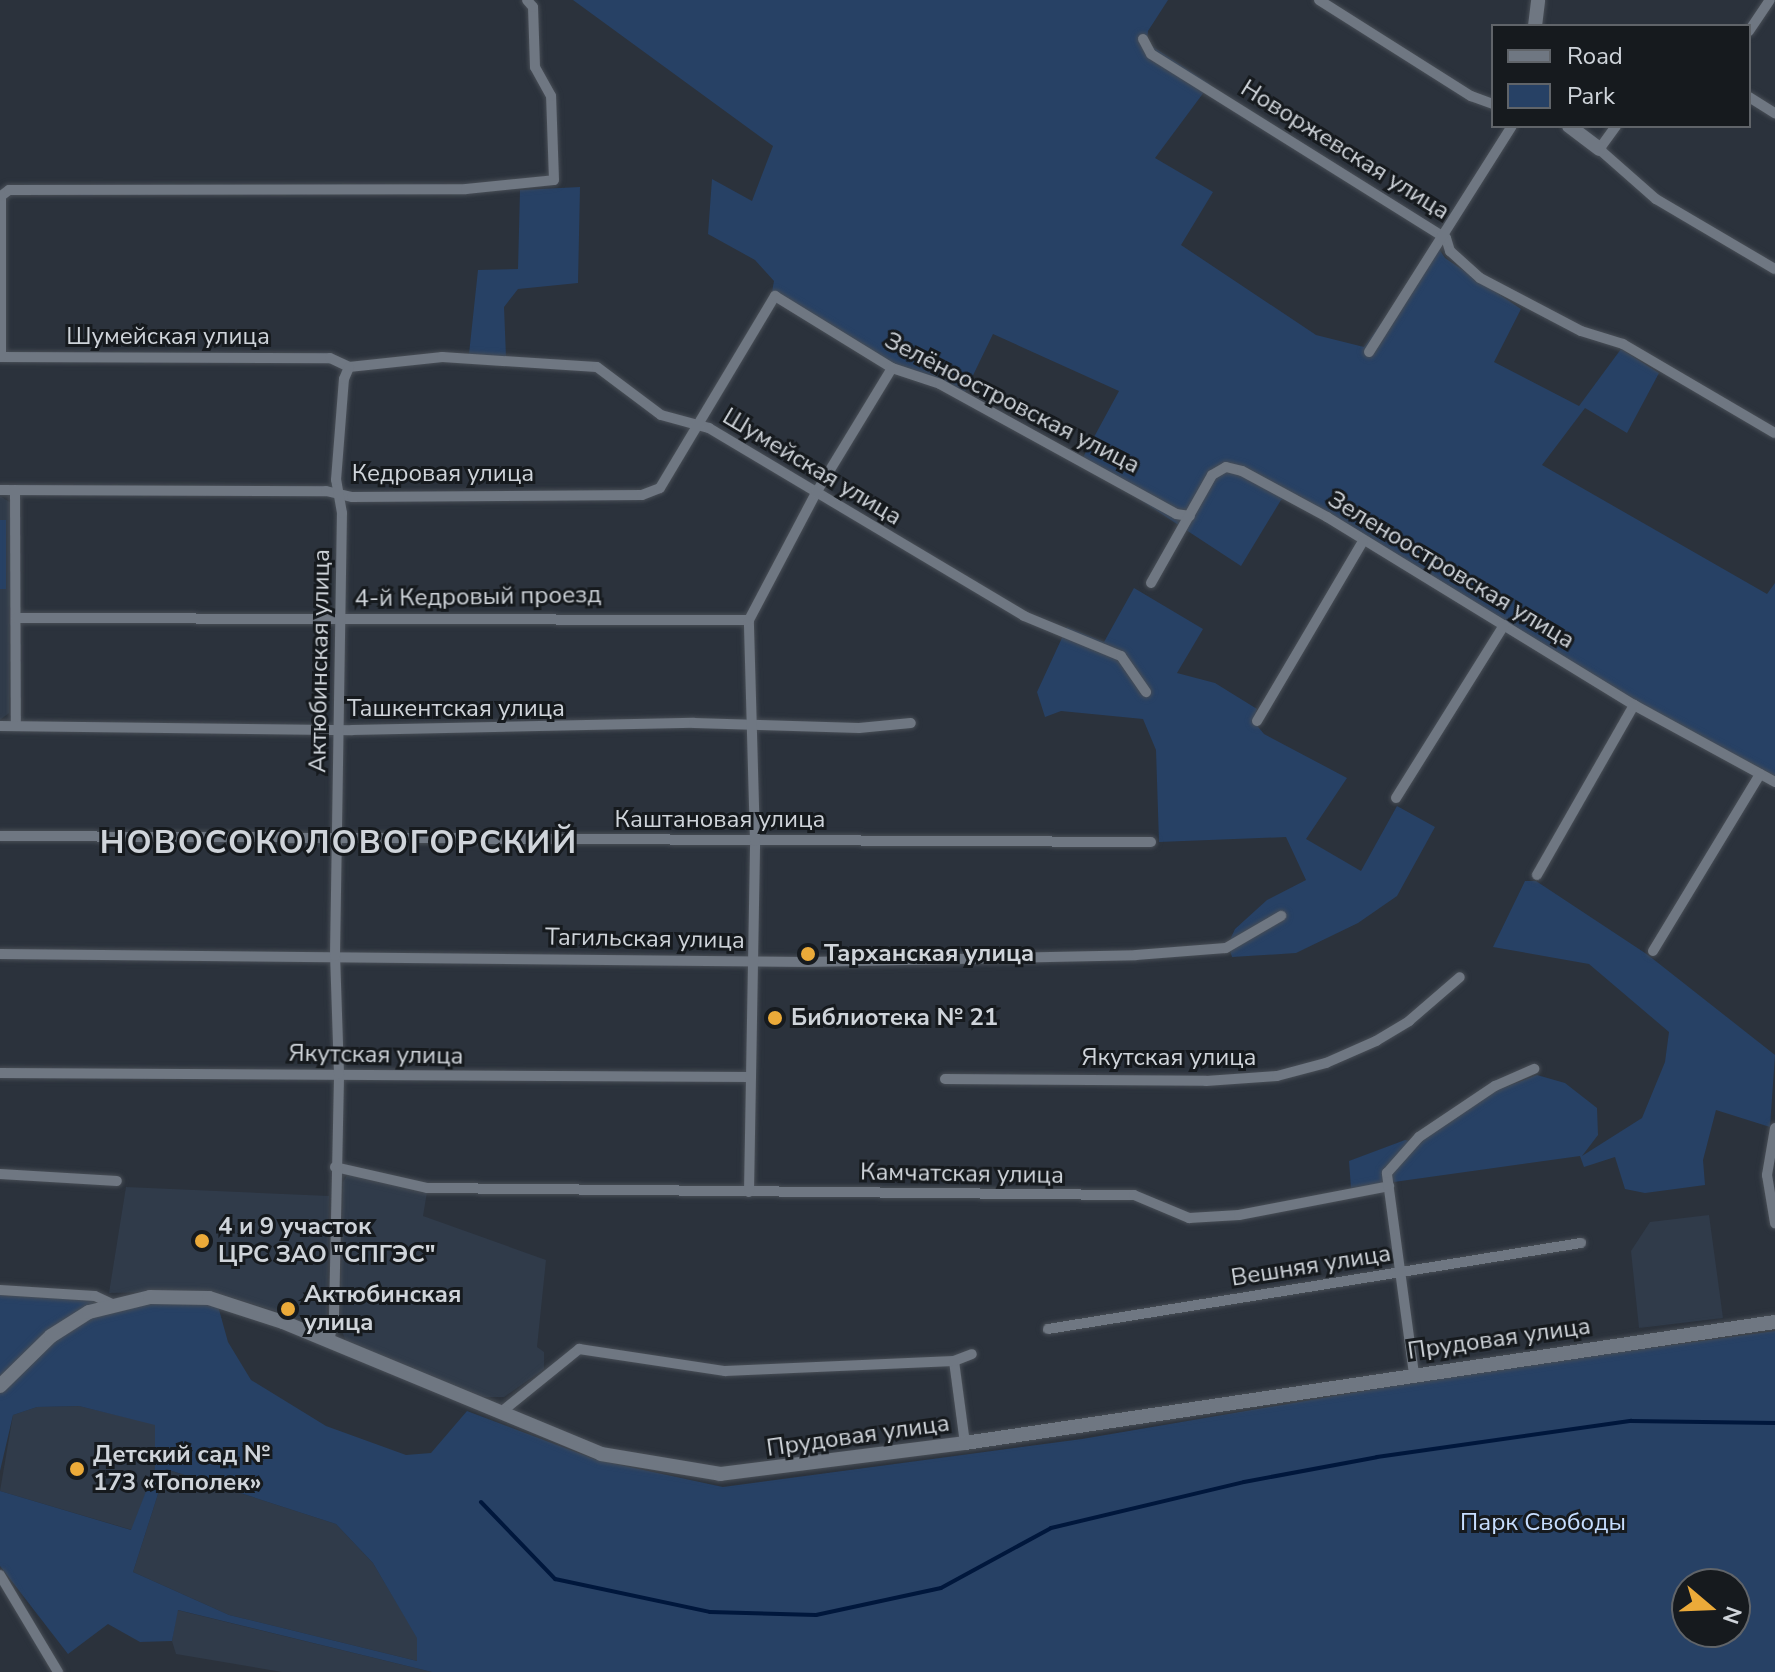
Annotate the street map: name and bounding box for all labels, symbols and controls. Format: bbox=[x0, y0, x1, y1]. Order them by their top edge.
legend bbox=[1491, 24, 1751, 128]
text: Road bbox=[1567, 40, 1623, 72]
street label: Новоржевская улица bbox=[1235, 74, 1455, 226]
text: Park bbox=[1567, 80, 1615, 112]
street label: Шумейская улица bbox=[66, 323, 270, 351]
street label: Зелёноостровская улица bbox=[880, 326, 1144, 480]
street label: Шумейская улица bbox=[717, 402, 907, 532]
street label: Кедровая улица bbox=[352, 460, 534, 488]
street label: Зеленоостровская улица bbox=[1323, 485, 1579, 655]
street label: Актюбинская улица bbox=[304, 549, 336, 773]
street label: 4-й Кедровый проезд bbox=[354, 580, 602, 614]
street label: Ташкентская улица bbox=[347, 695, 565, 723]
street label: Каштановая улица bbox=[615, 806, 825, 834]
district label: НОВОСОКОЛОВОГОРСКИЙ bbox=[100, 824, 578, 862]
street label: Тагильская улица bbox=[545, 923, 745, 955]
place label: Тарханская улица bbox=[824, 940, 1034, 968]
marker: Тарханская улица bbox=[799, 945, 817, 963]
place label: Библиотека № 21 bbox=[791, 1004, 998, 1032]
marker: Библиотека № 21 bbox=[766, 1009, 784, 1027]
street label: Якутская улица bbox=[288, 1039, 464, 1071]
street label: Якутская улица bbox=[1082, 1044, 1256, 1072]
street label: Камчатская улица bbox=[860, 1158, 1064, 1190]
place label: 4 и 9 участок ЦРС ЗАО "СПГЭС" bbox=[218, 1213, 435, 1269]
marker: 4 и 9 участок ЦРС ЗАО "СПГЭС" bbox=[193, 1232, 211, 1250]
street label: Вешняя улица bbox=[1229, 1239, 1393, 1293]
place label: Актюбинская улица bbox=[304, 1281, 461, 1337]
marker: Актюбинская улица bbox=[279, 1300, 297, 1318]
street label: Прудовая улица bbox=[1406, 1312, 1592, 1366]
street label: Прудовая улица bbox=[765, 1409, 951, 1463]
place label: Детский сад № 173 «Тополек» bbox=[93, 1441, 270, 1497]
marker: Детский сад № 173 «Тополек» bbox=[68, 1460, 86, 1478]
park label: Парк Свободы bbox=[1460, 1509, 1626, 1537]
north arrow bbox=[1671, 1568, 1751, 1648]
text: N bbox=[1715, 1602, 1749, 1628]

